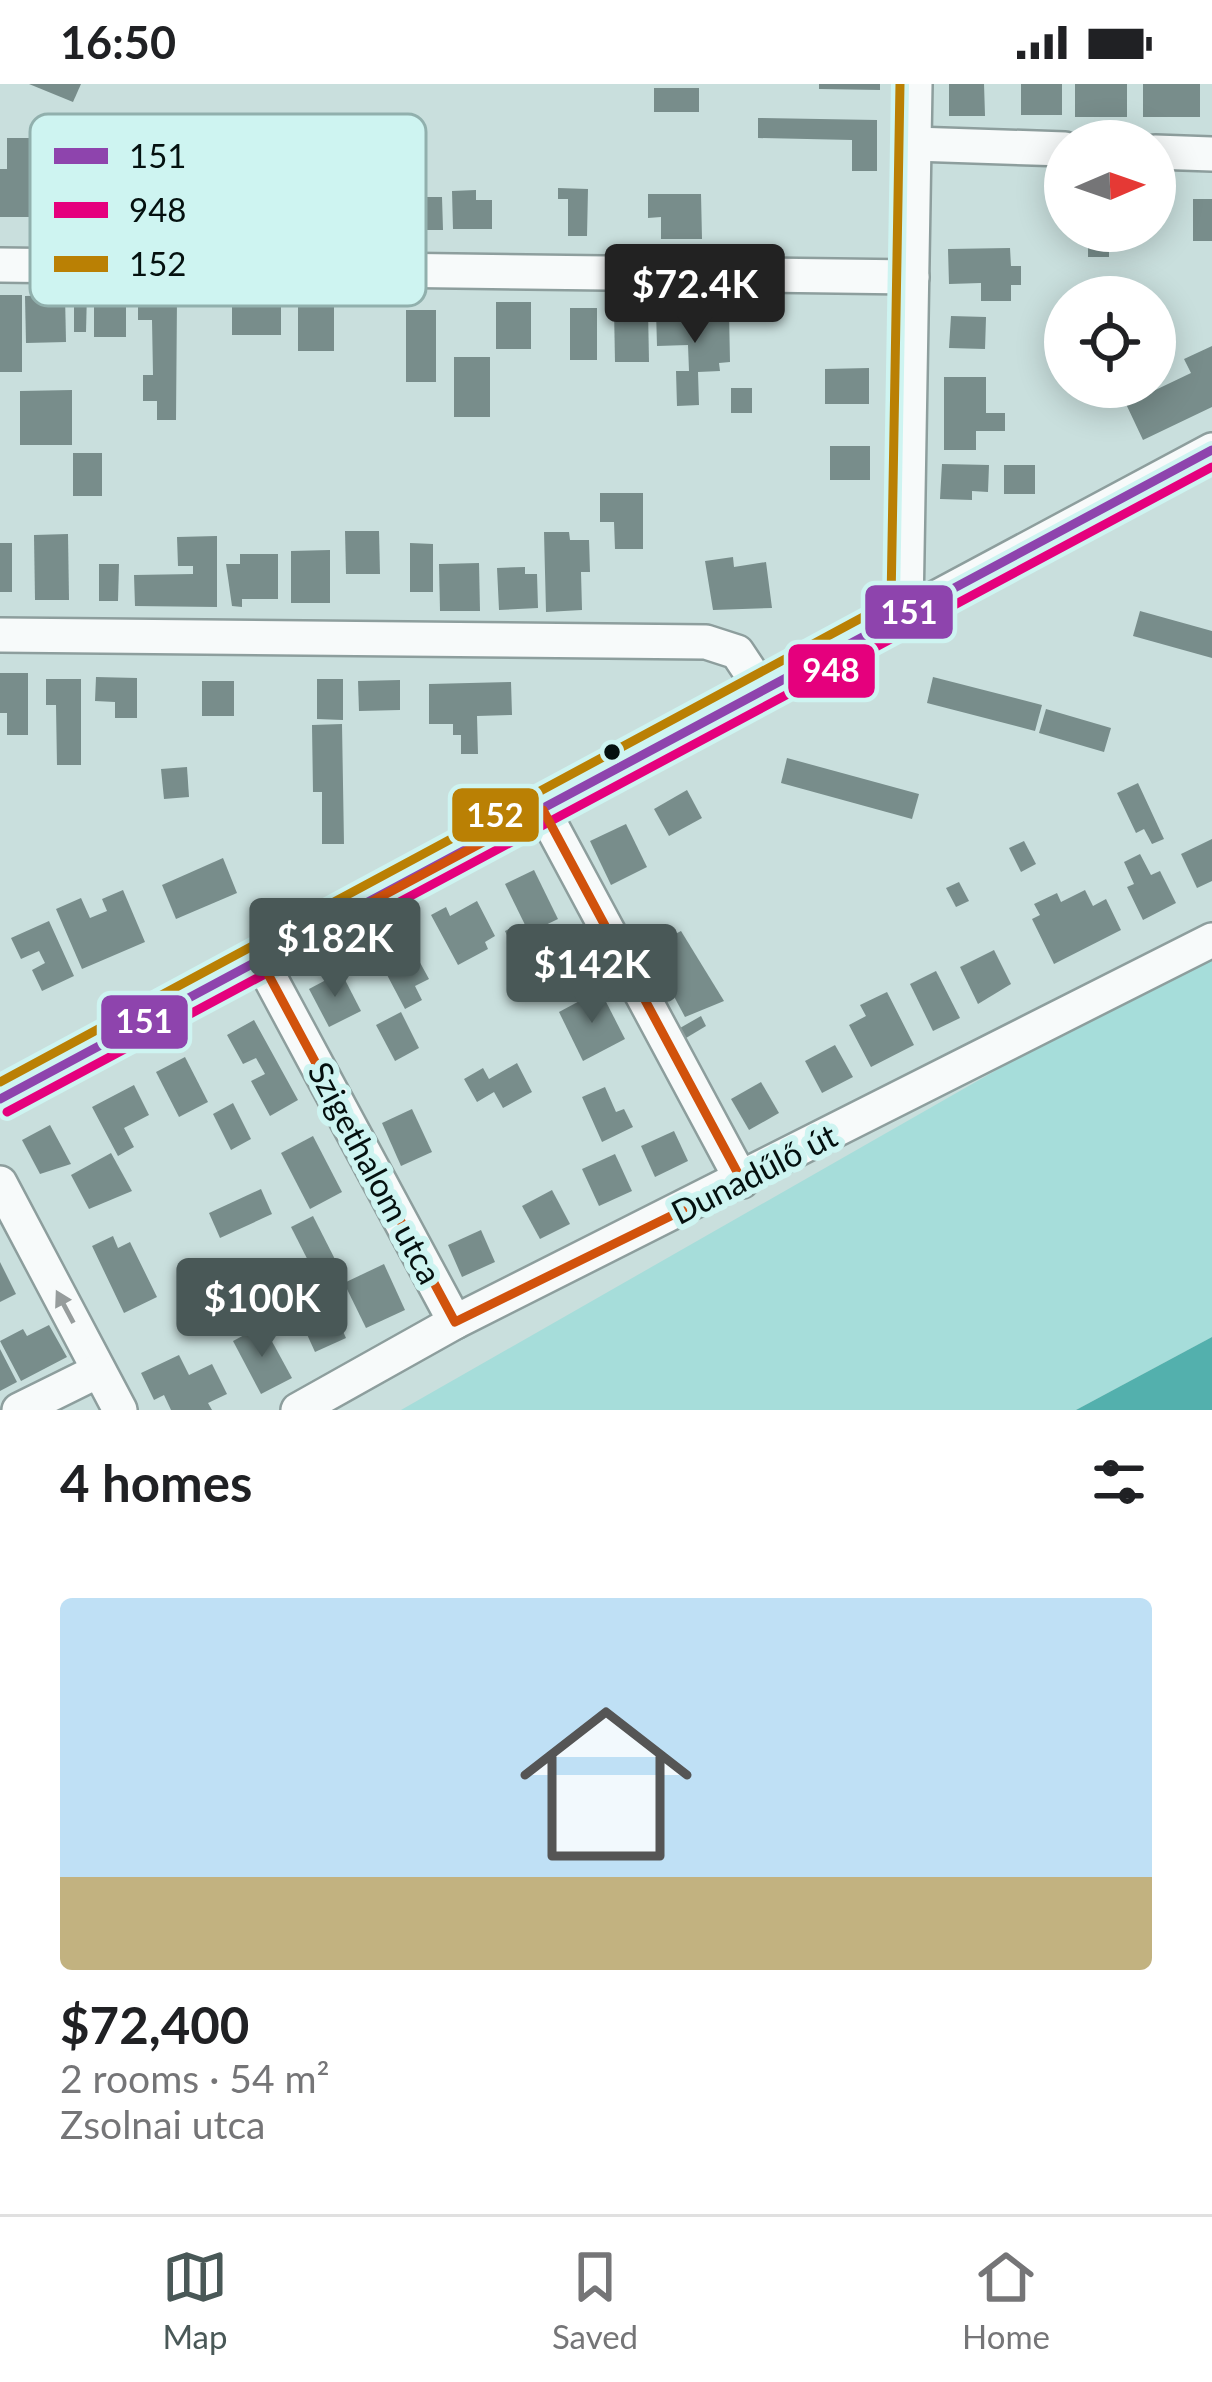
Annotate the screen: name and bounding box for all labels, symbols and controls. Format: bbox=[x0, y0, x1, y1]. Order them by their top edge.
text: 16:50 bbox=[60, 15, 176, 69]
legend bbox=[30, 114, 426, 306]
north arrow bbox=[1044, 120, 1176, 252]
map controls bbox=[1044, 120, 1176, 408]
text: 151 bbox=[129, 135, 186, 175]
text: 948 bbox=[129, 189, 186, 229]
text: 152 bbox=[129, 243, 186, 283]
pin: $72.4K bbox=[597, 244, 793, 346]
text: $72.4K bbox=[632, 260, 758, 306]
button: locate bbox=[1044, 276, 1176, 408]
line badge: 151 bbox=[863, 583, 955, 641]
text: 151 bbox=[880, 591, 938, 631]
line badge: 948 bbox=[786, 642, 877, 700]
text: 948 bbox=[802, 649, 860, 689]
unlabelled marker bbox=[601, 741, 623, 763]
line badge: 152 bbox=[450, 786, 541, 844]
text: 152 bbox=[466, 794, 524, 834]
pin: $182K bbox=[251, 898, 419, 1000]
text: $182K bbox=[276, 914, 394, 960]
pin: $142K bbox=[508, 924, 676, 1026]
text: $142K bbox=[533, 940, 651, 986]
line badge: 151 bbox=[99, 993, 190, 1051]
text: 151 bbox=[115, 1000, 173, 1040]
street label: Szigethalom utca bbox=[301, 1055, 451, 1290]
street label: Dunadűlő út bbox=[664, 1114, 843, 1232]
pin: $100K bbox=[178, 1258, 346, 1360]
text: $100K bbox=[203, 1274, 321, 1320]
one-way arrow bbox=[55, 1290, 76, 1324]
icon: filters bbox=[1086, 1449, 1152, 1515]
text: 4 homes bbox=[60, 1452, 252, 1513]
icon: home bbox=[498, 1676, 714, 1892]
text: $72,400 bbox=[60, 1994, 249, 2055]
text: 2 rooms · 54 m² bbox=[60, 2055, 330, 2101]
text: Zsolnai utca bbox=[60, 2101, 266, 2147]
tab: Map bbox=[162, 2244, 228, 2356]
tab: Saved bbox=[552, 2244, 638, 2356]
tab: Home bbox=[962, 2244, 1050, 2356]

